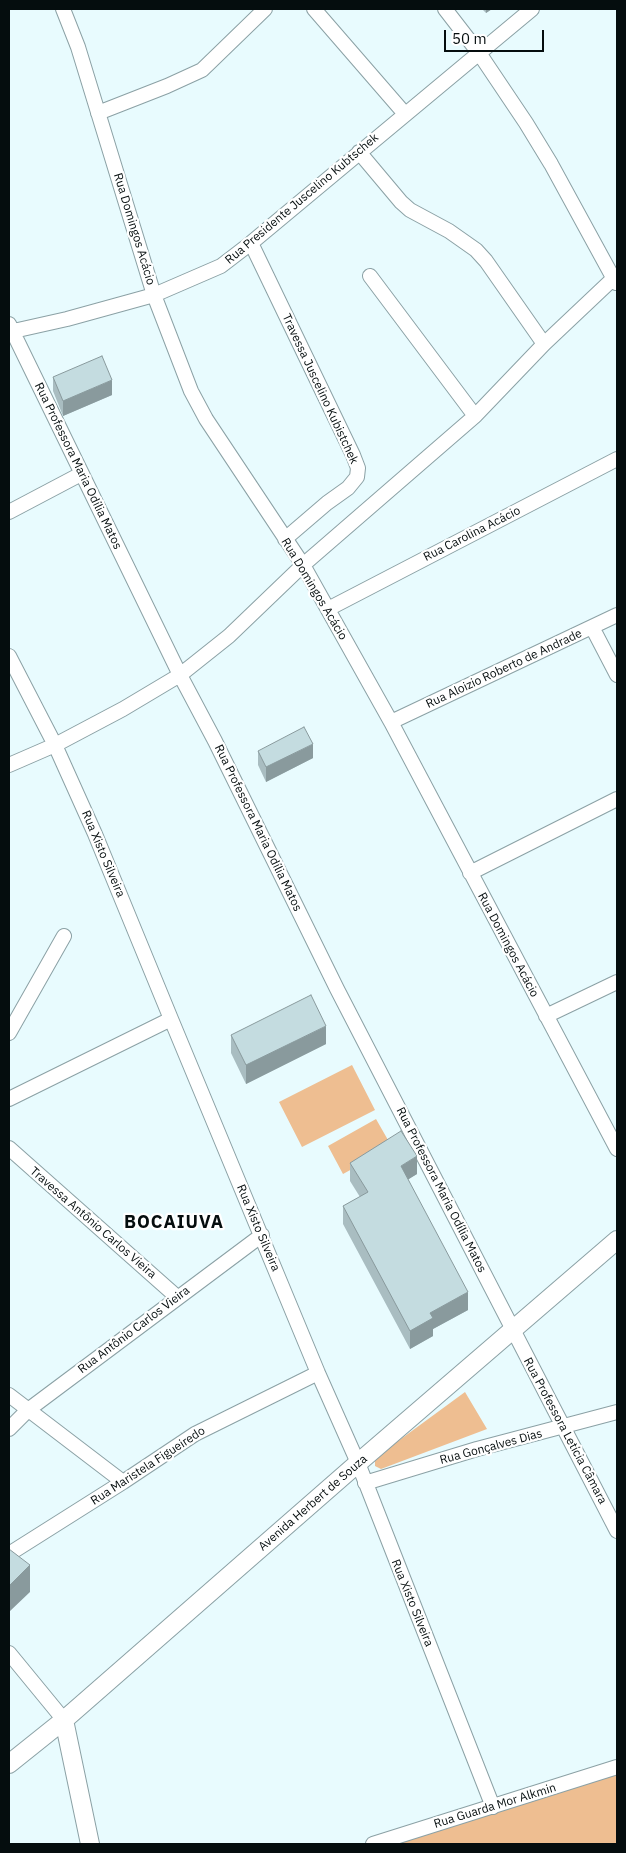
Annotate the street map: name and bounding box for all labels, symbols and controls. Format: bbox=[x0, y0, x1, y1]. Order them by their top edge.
scale bar bbox=[446, 20, 546, 52]
text: 50 m bbox=[452, 29, 487, 48]
street label: Rua Presidente Juscelino Kubtschek bbox=[222, 131, 382, 267]
street label: Rua Domingos Acácio bbox=[110, 171, 158, 287]
street label: Travessa Juscelino Kubistchek bbox=[279, 312, 361, 466]
street label: Rua Professora Maria Odília Matos bbox=[31, 380, 125, 552]
street label: Rua Carolina Acácio bbox=[421, 503, 523, 565]
street label: Rua Domingos Acácio bbox=[278, 535, 350, 643]
street label: Rua Aloizio Roberto de Andrade bbox=[424, 626, 584, 712]
street label: Rua Professora Maria Odília Matos bbox=[211, 742, 305, 914]
street label: Rua Xisto Silveira bbox=[78, 808, 128, 900]
street label: Rua Domingos Acácio bbox=[474, 890, 542, 1000]
street label: Rua Professora Maria Odília Matos bbox=[393, 1105, 489, 1275]
street label: Travessa Antônio Carlos Vieira bbox=[27, 1164, 159, 1282]
street label: Rua Xisto Silveira bbox=[233, 1182, 283, 1274]
district label: BOCAIUVA bbox=[123, 1212, 225, 1234]
street label: Rua Antônio Carlos Vieira bbox=[75, 1283, 193, 1377]
street label: Rua Professora Letícia Câmara bbox=[520, 1355, 610, 1507]
street label: Rua Maristela Figueiredo bbox=[88, 1424, 208, 1508]
street label: Rua Gonçalves Dias bbox=[438, 1426, 544, 1468]
street label: Avenida Herbert de Souza bbox=[256, 1452, 370, 1554]
street label: Rua Xisto Silveira bbox=[388, 1557, 436, 1649]
street label: Rua Guarda Mor Alkmin bbox=[432, 1781, 558, 1831]

